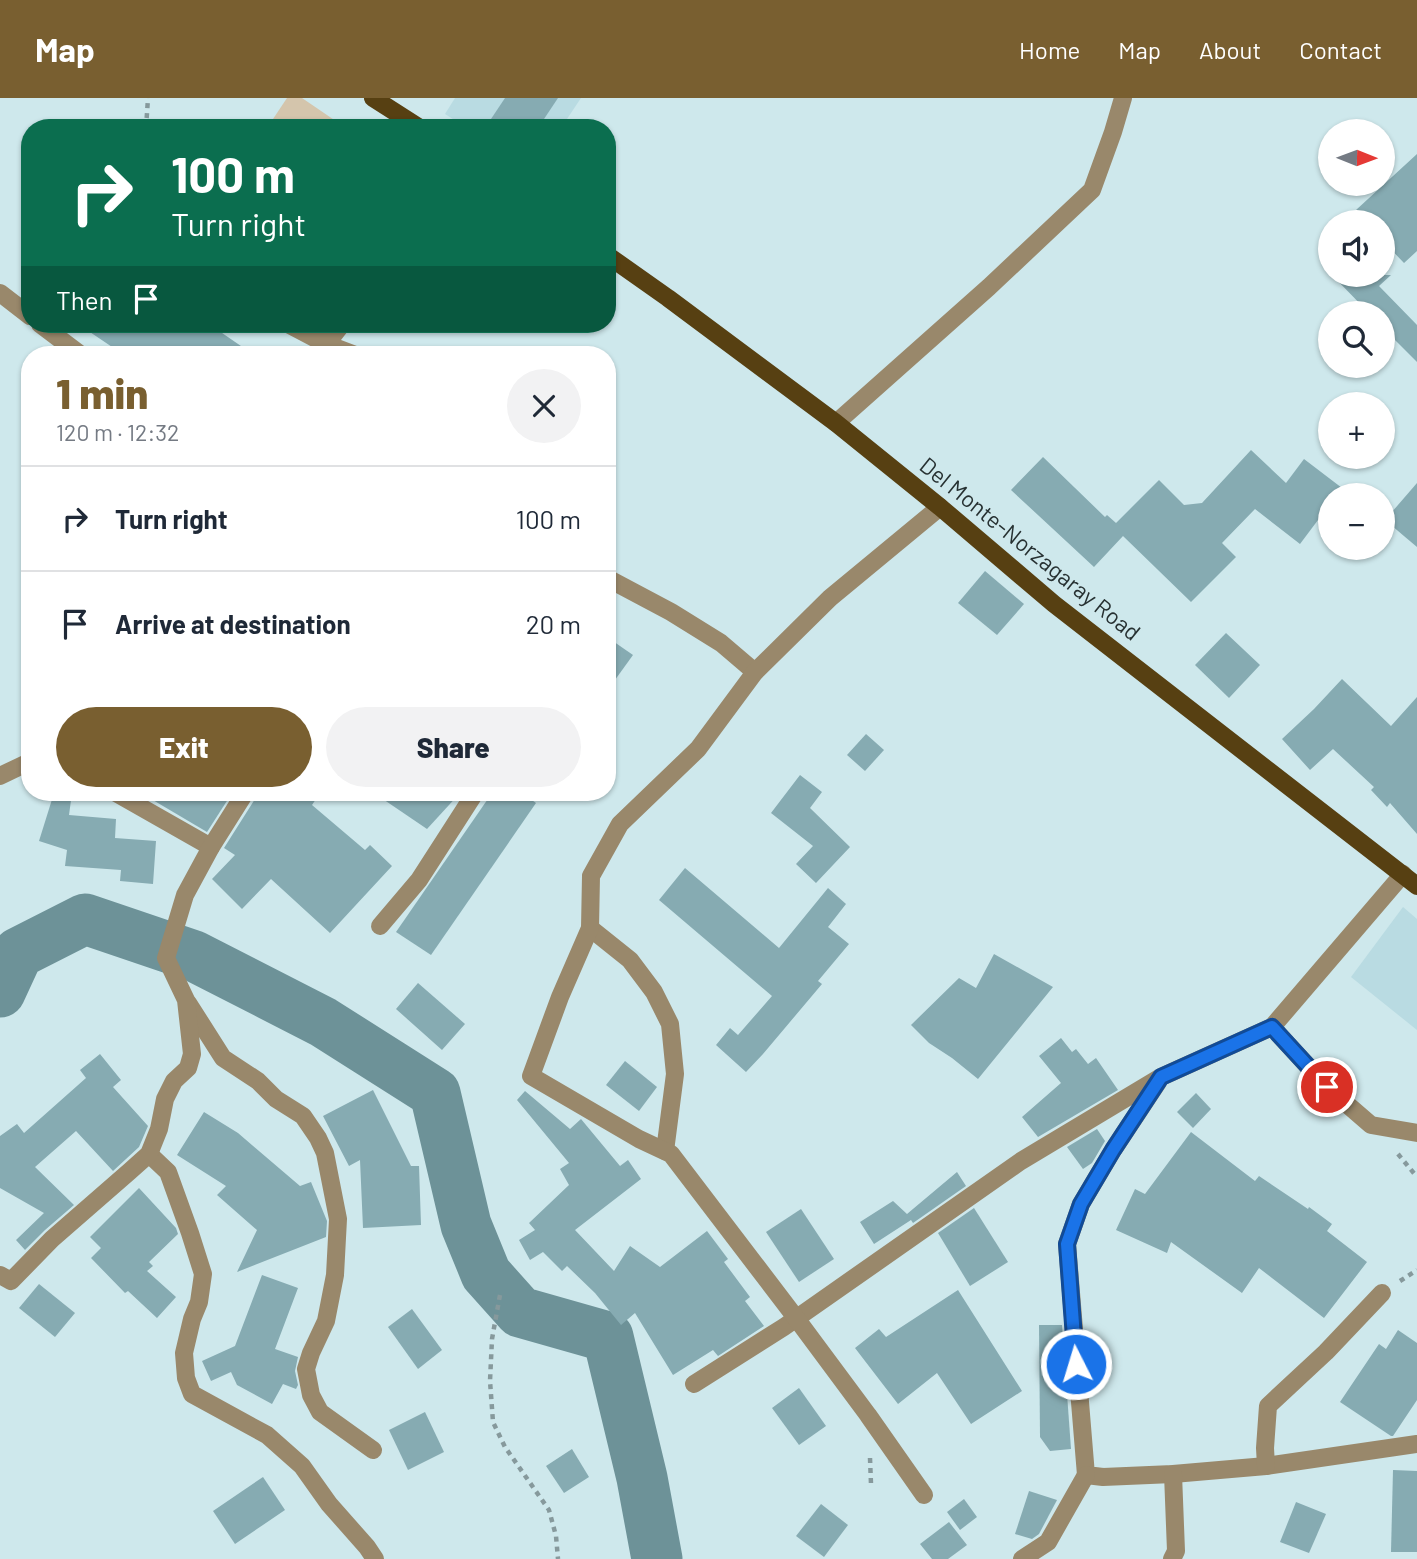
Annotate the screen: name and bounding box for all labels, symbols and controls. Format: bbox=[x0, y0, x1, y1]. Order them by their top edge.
text: Map bbox=[35, 29, 95, 69]
text: Home bbox=[1019, 35, 1080, 64]
text: Map bbox=[1118, 35, 1161, 64]
text: About bbox=[1199, 35, 1261, 64]
text: Contact bbox=[1299, 35, 1382, 64]
north arrow bbox=[1318, 119, 1395, 196]
map controls bbox=[1318, 119, 1395, 560]
text: 100 m bbox=[171, 144, 295, 203]
icon: right bbox=[56, 147, 147, 238]
text: Turn right bbox=[171, 204, 306, 242]
button: sound bbox=[1318, 210, 1395, 287]
icon: arrive bbox=[127, 280, 165, 318]
text: Then bbox=[56, 284, 113, 315]
button: search bbox=[1318, 301, 1395, 378]
text: 1 min bbox=[56, 367, 148, 417]
button: close bbox=[507, 369, 581, 443]
button: + bbox=[1318, 392, 1395, 469]
text: 120 m · 12:32 bbox=[56, 418, 179, 446]
street label: Del Monte-Norzagaray Road bbox=[915, 451, 1147, 646]
button: − bbox=[1318, 483, 1395, 560]
icon: right bbox=[56, 500, 94, 538]
text: Turn right bbox=[115, 503, 228, 534]
text: 100 m bbox=[516, 503, 581, 534]
icon: arrive bbox=[56, 605, 94, 643]
text: Arrive at destination bbox=[115, 608, 351, 639]
text: 20 m bbox=[526, 608, 581, 639]
button: Exit bbox=[56, 707, 312, 787]
button: Share bbox=[326, 707, 581, 787]
pin bbox=[1297, 1057, 1357, 1117]
icon: arrive bbox=[1308, 1068, 1346, 1106]
position arrow bbox=[1039, 1327, 1113, 1401]

